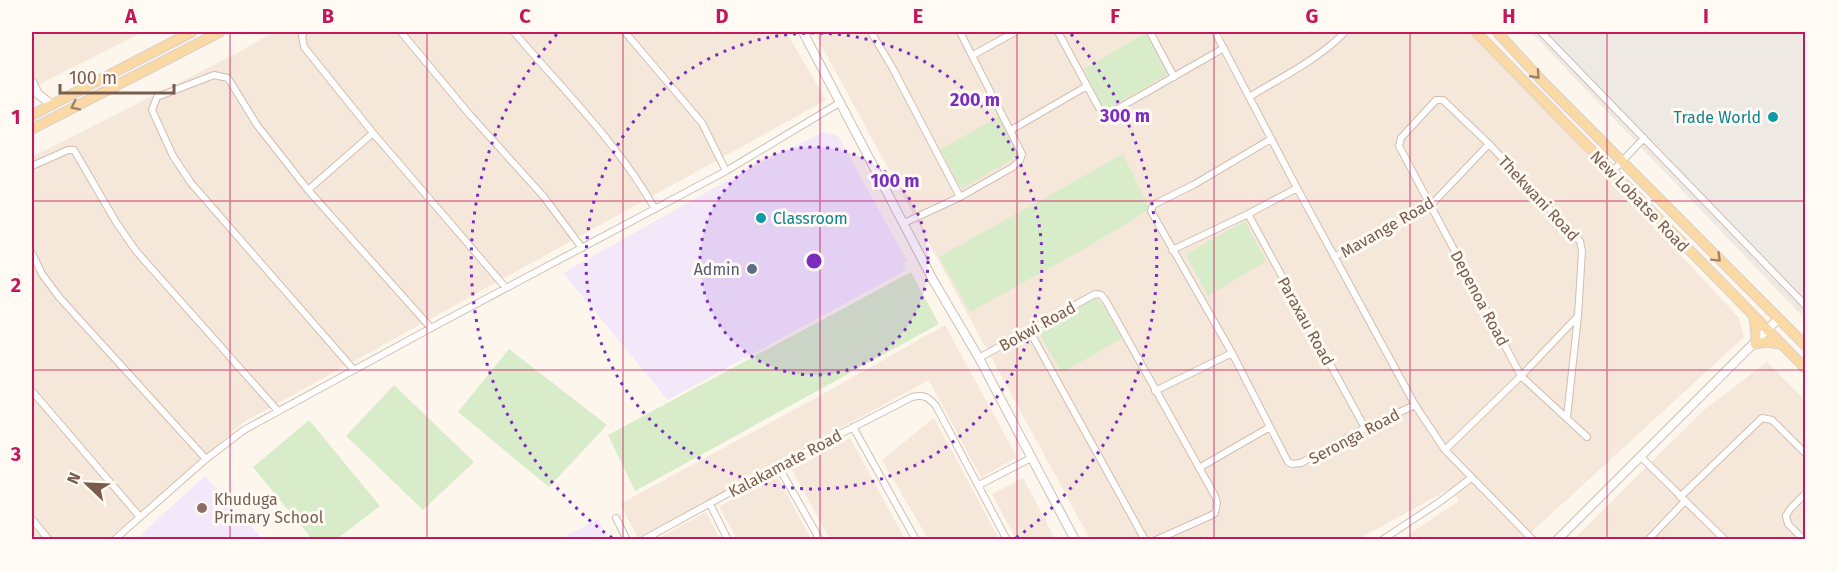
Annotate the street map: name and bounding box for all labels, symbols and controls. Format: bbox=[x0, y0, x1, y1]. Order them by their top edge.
text: A bbox=[124, 4, 138, 28]
text: B bbox=[322, 4, 334, 28]
text: C bbox=[519, 4, 531, 28]
text: D bbox=[715, 4, 729, 28]
text: E bbox=[913, 4, 923, 28]
text: F bbox=[1110, 4, 1120, 28]
text: G bbox=[1306, 4, 1318, 28]
text: H bbox=[1502, 4, 1516, 28]
text: I bbox=[1703, 4, 1709, 28]
scale bar bbox=[60, 57, 174, 95]
text: 100 m bbox=[69, 67, 117, 89]
one-way arrow bbox=[1529, 68, 1540, 79]
text: 200 m bbox=[950, 89, 1000, 111]
one-way arrow bbox=[70, 99, 81, 111]
text: 1 bbox=[11, 105, 21, 129]
text: 300 m bbox=[1099, 105, 1150, 127]
place label: Trade World bbox=[1674, 108, 1761, 127]
marker: Trade World bbox=[1766, 110, 1780, 124]
street label: New Lobatse Road bbox=[1586, 147, 1693, 256]
street label: Thekwani Road bbox=[1494, 152, 1583, 245]
text: 100 m bbox=[871, 170, 919, 192]
street label: Mavange Road bbox=[1337, 193, 1437, 262]
place label: Classroom bbox=[773, 209, 848, 228]
marker: Classroom bbox=[754, 211, 768, 225]
street label: Depenoa Road bbox=[1446, 247, 1513, 349]
centre of rings bbox=[804, 251, 824, 271]
one-way arrow bbox=[1711, 251, 1721, 262]
place label: Admin bbox=[694, 260, 740, 279]
marker: Admin bbox=[745, 262, 759, 276]
text: 2 bbox=[11, 273, 21, 297]
street label: Paraxau Road bbox=[1273, 274, 1338, 369]
street label: Bokwi Road bbox=[996, 298, 1079, 355]
street label: Seronga Road bbox=[1306, 405, 1403, 468]
street label: Kalakamate Road bbox=[725, 426, 845, 501]
text: 3 bbox=[10, 442, 21, 466]
north arrow bbox=[57, 454, 117, 514]
text: N bbox=[63, 470, 84, 487]
place label: Khuduga Primary School bbox=[214, 490, 324, 527]
marker: Khuduga Primary School bbox=[195, 501, 209, 515]

